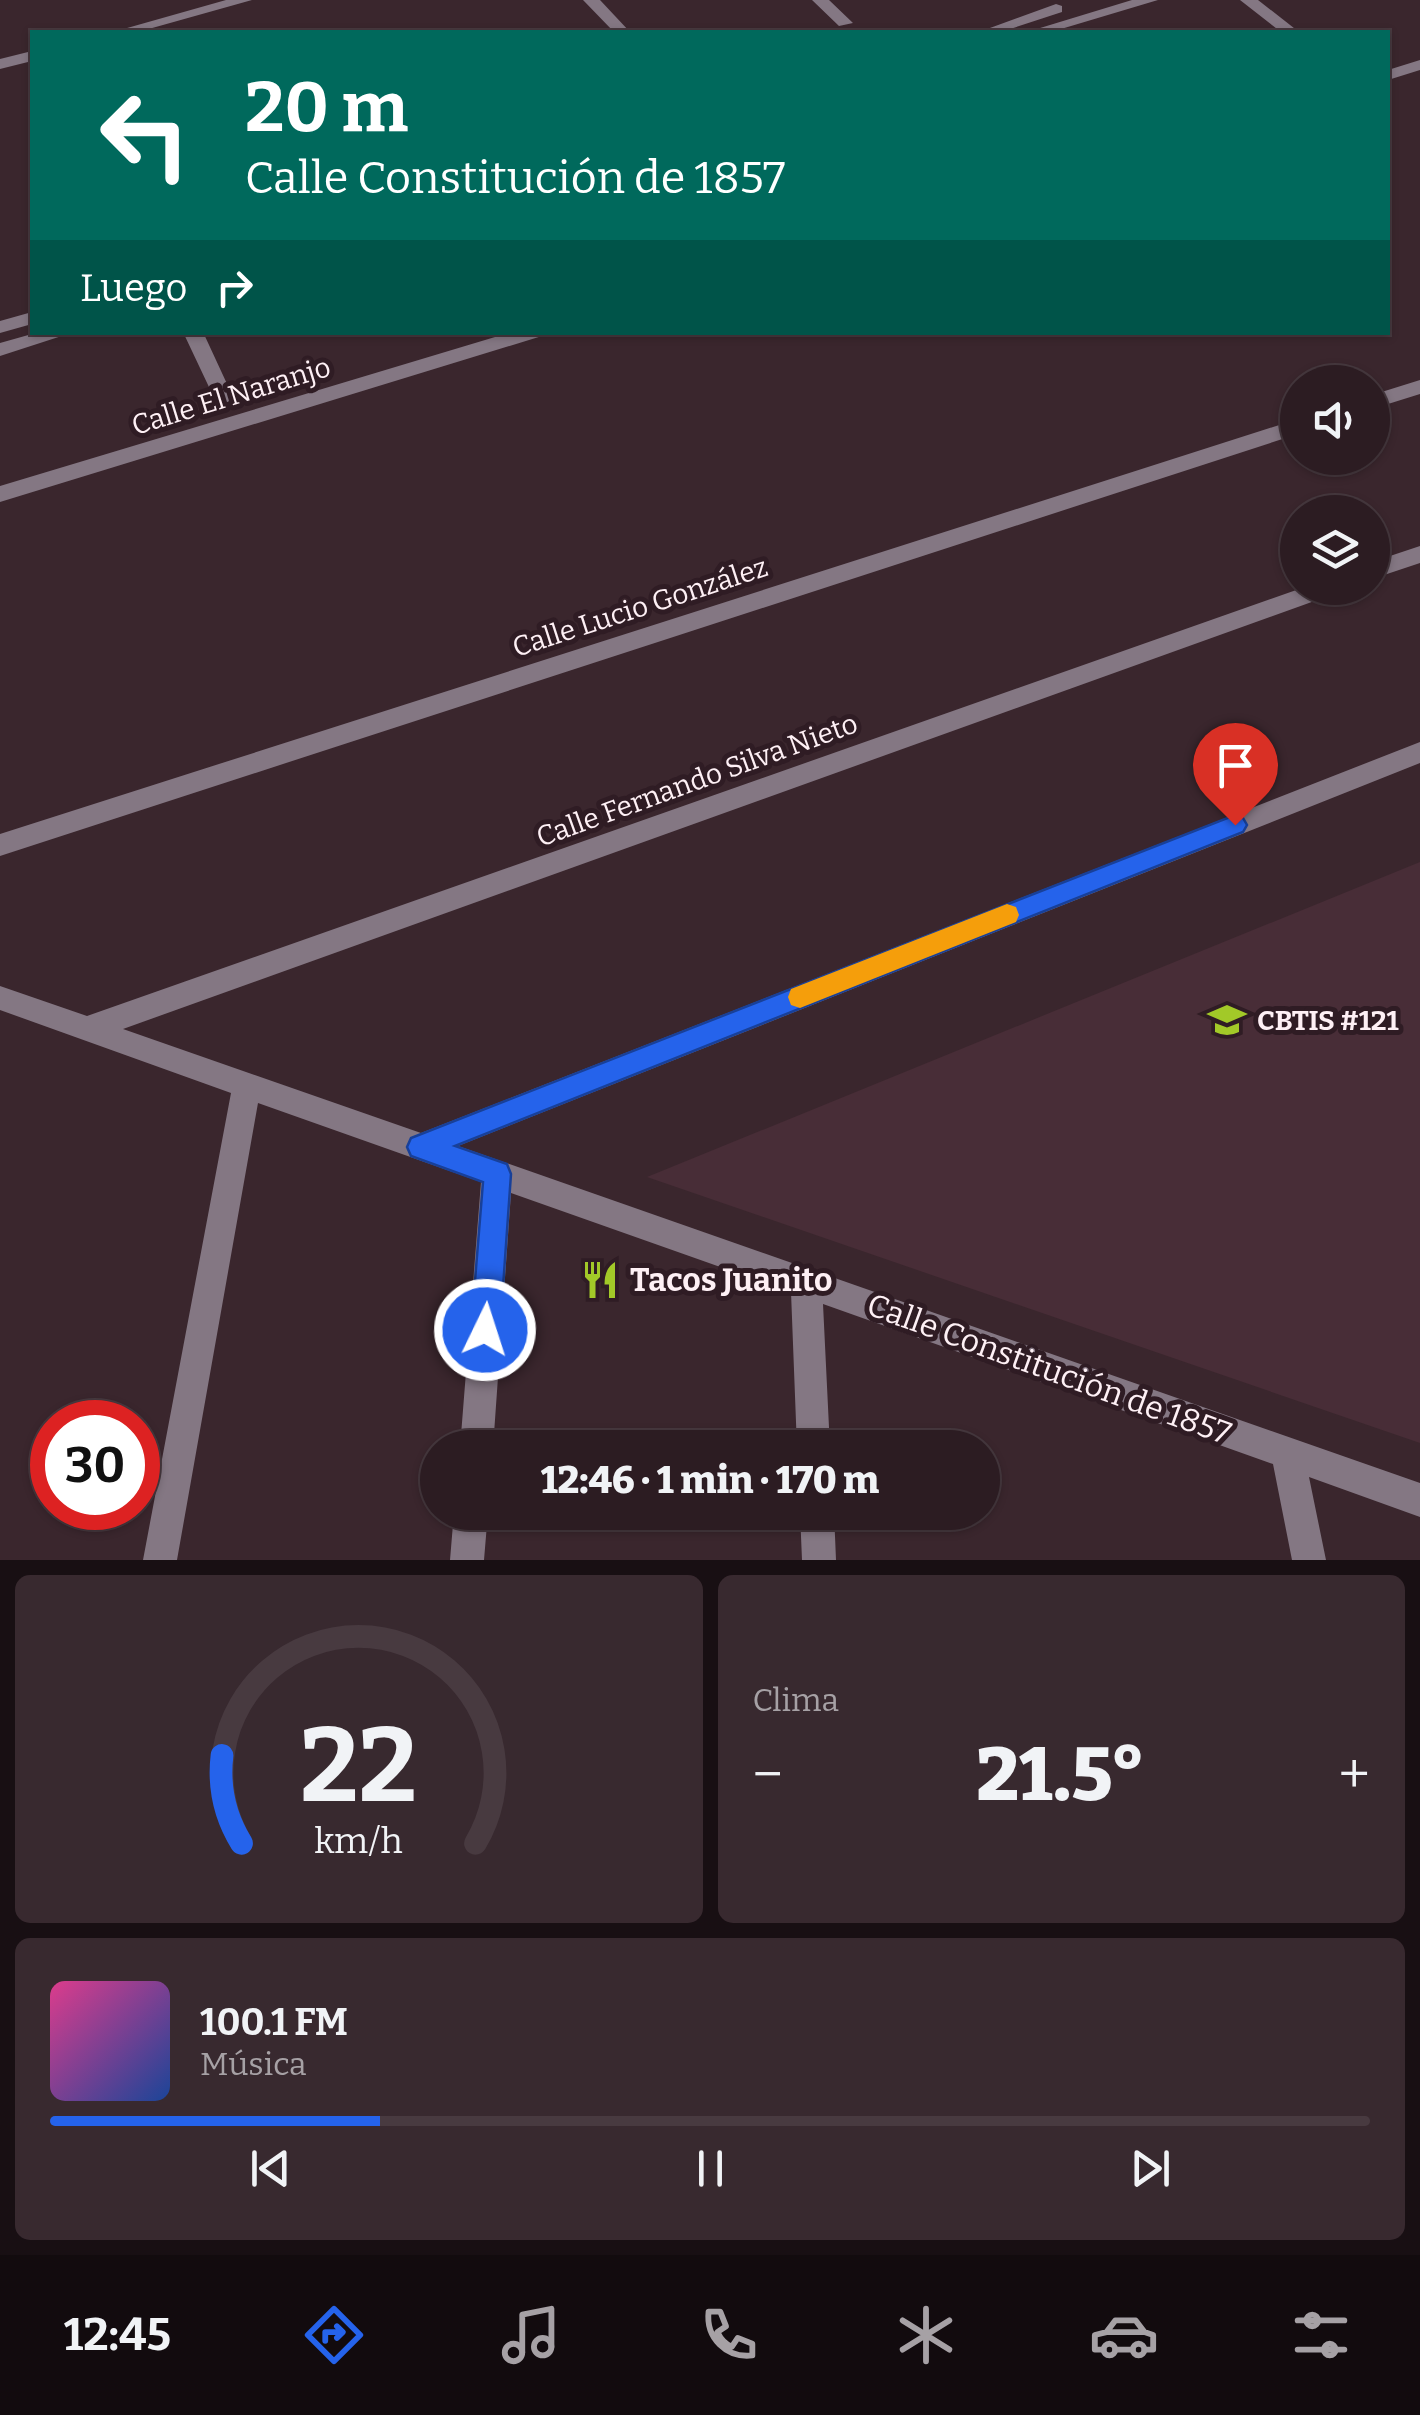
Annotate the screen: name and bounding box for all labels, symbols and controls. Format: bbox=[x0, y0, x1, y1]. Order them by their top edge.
text: 20 m bbox=[245, 66, 408, 150]
icon: left bbox=[80, 70, 210, 200]
text: Calle Constitución de 1857 bbox=[245, 151, 785, 205]
icon: right bbox=[207, 260, 262, 315]
text: Luego bbox=[80, 265, 187, 311]
street label: Calle El Naranjo bbox=[128, 350, 334, 442]
map controls bbox=[1280, 365, 1390, 605]
button: sound bbox=[1280, 365, 1390, 475]
button: layers bbox=[1280, 495, 1390, 605]
street label: Calle Lucio González bbox=[508, 550, 772, 664]
street label: Calle Fernando Silva Nieto bbox=[532, 706, 862, 854]
pin bbox=[1193, 723, 1278, 826]
icon: arrive bbox=[1208, 738, 1263, 793]
school or university icon: CBTIS #121 bbox=[1206, 999, 1248, 1041]
place label: CBTIS #121 bbox=[1257, 1004, 1399, 1037]
restaurant icon: Tacos Juanito bbox=[579, 1259, 621, 1301]
place label: Tacos Juanito bbox=[630, 1261, 832, 1299]
position arrow bbox=[433, 1278, 537, 1382]
street label: Calle Constitución de 1857 bbox=[862, 1285, 1236, 1453]
speed limit sign: 30 bbox=[30, 1400, 160, 1530]
text: 12:46 · 1 min · 170 m bbox=[541, 1457, 879, 1503]
text: Clima bbox=[753, 1681, 839, 1719]
text: 22 bbox=[300, 1704, 417, 1829]
text: 21.5° bbox=[976, 1730, 1145, 1820]
text: − bbox=[753, 1742, 783, 1808]
text: + bbox=[1339, 1742, 1370, 1808]
text: km/h bbox=[315, 1820, 403, 1862]
text: 100.1 FM bbox=[200, 1999, 348, 2045]
text: Música bbox=[200, 2045, 307, 2083]
icon: previous bbox=[243, 2141, 298, 2196]
icon: pause bbox=[683, 2141, 738, 2196]
icon: next bbox=[1123, 2141, 1178, 2196]
icon: directions bbox=[299, 2300, 369, 2370]
icon: music bbox=[496, 2300, 566, 2370]
icon: phone bbox=[694, 2300, 764, 2370]
icon: climate bbox=[891, 2300, 961, 2370]
icon: car bbox=[1089, 2300, 1159, 2370]
icon: filters bbox=[1286, 2300, 1356, 2370]
text: 12:45 bbox=[64, 2308, 171, 2362]

